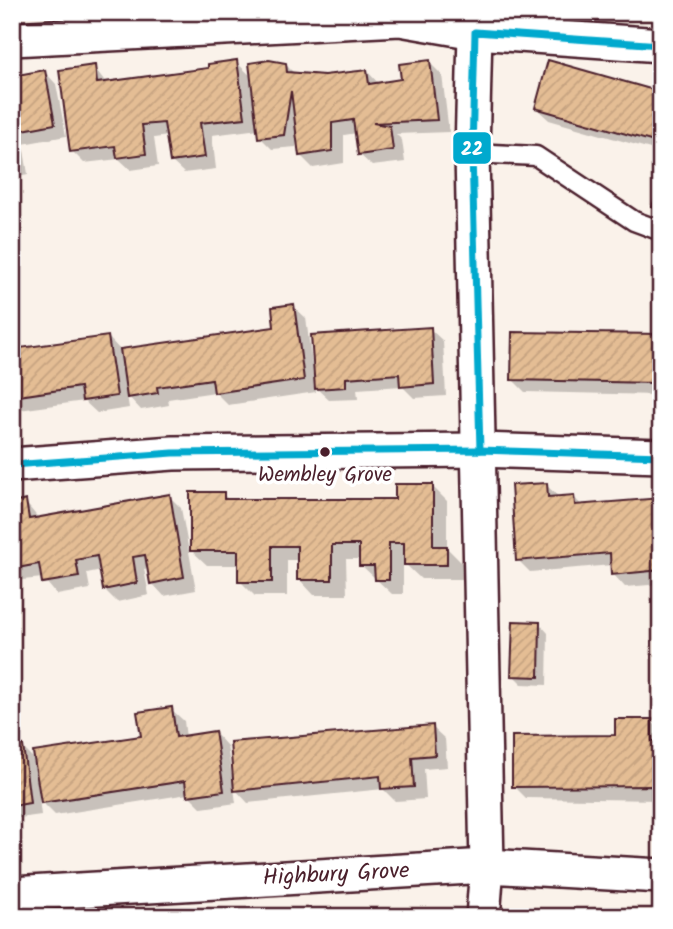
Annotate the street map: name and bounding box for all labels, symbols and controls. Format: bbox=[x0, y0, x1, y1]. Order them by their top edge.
line badge: 22 bbox=[452, 131, 492, 165]
text: 22 bbox=[461, 135, 483, 165]
marker: Wembley Grove bbox=[318, 445, 332, 459]
place label: Wembley Grove bbox=[258, 459, 393, 492]
street label: Highbury Grove bbox=[262, 853, 410, 897]

